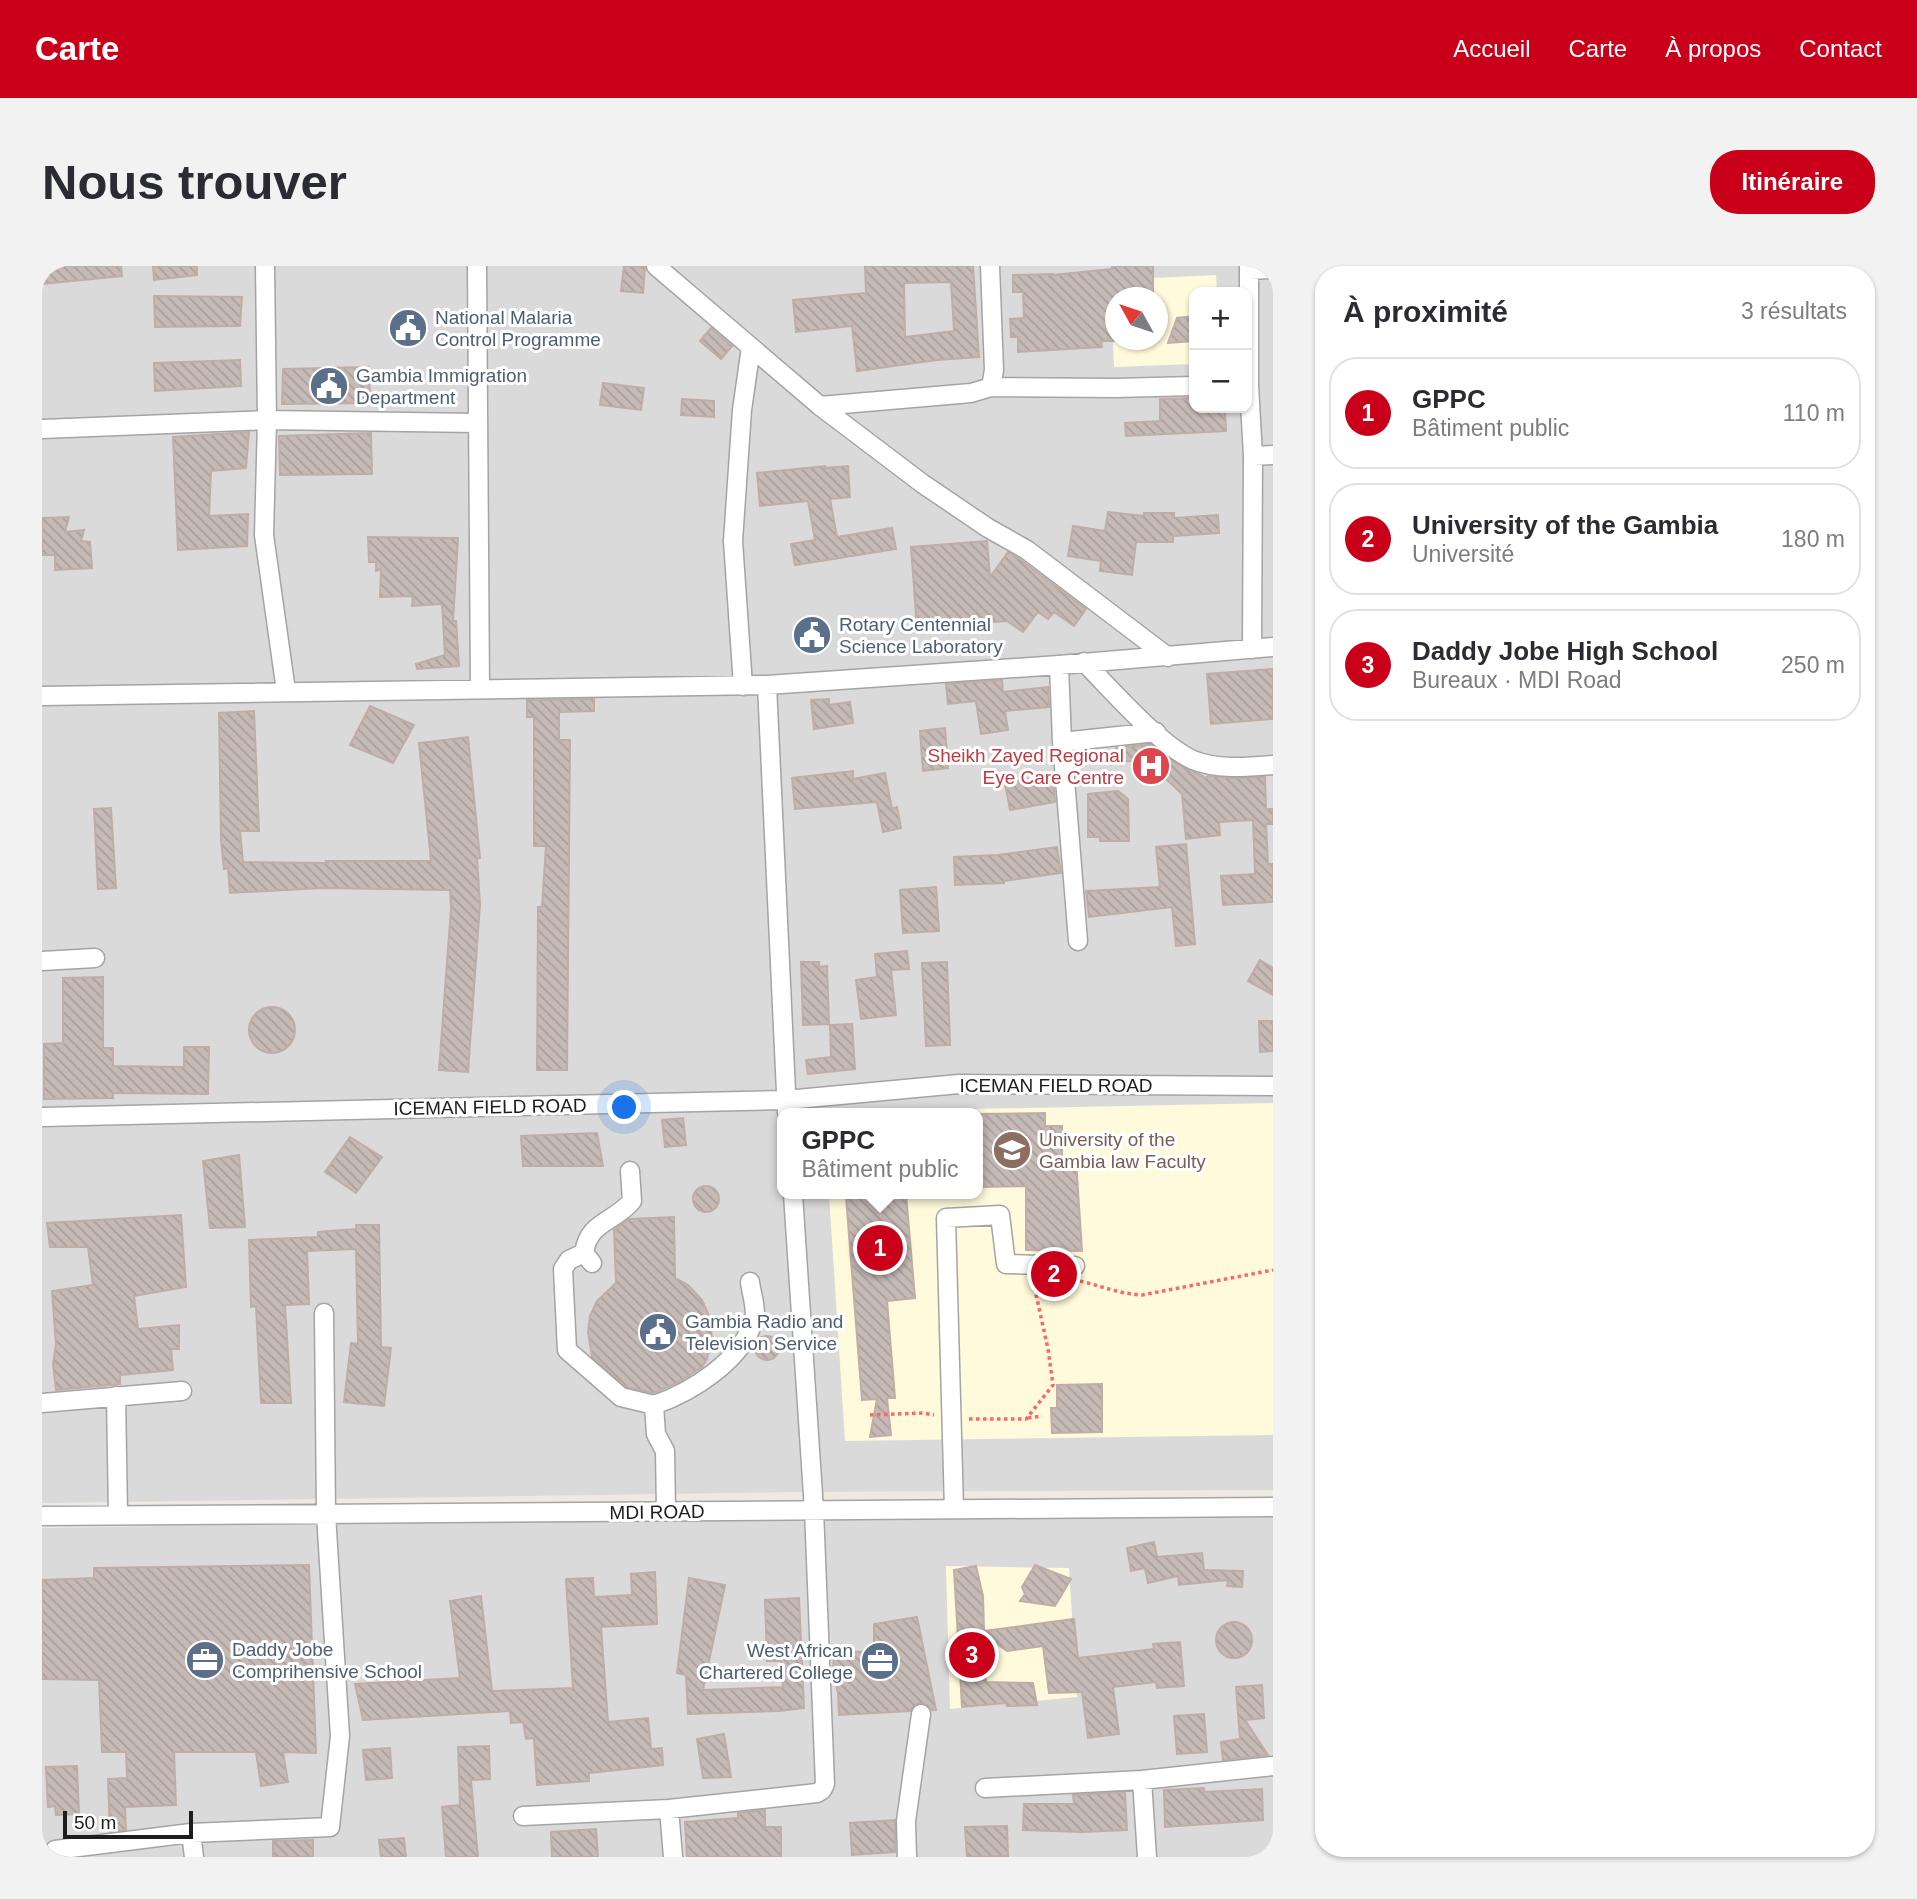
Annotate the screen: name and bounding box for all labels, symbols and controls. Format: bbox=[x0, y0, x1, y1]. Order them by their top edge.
text: Carte bbox=[35, 30, 119, 67]
text: Accueil bbox=[1453, 35, 1531, 62]
text: Carte bbox=[1569, 35, 1627, 62]
text: À propos bbox=[1665, 35, 1761, 62]
text: Contact bbox=[1799, 35, 1882, 62]
button: Itinéraire bbox=[1710, 150, 1875, 214]
text: Nous trouver bbox=[42, 155, 347, 209]
north arrow bbox=[1105, 287, 1168, 350]
map controls bbox=[1189, 287, 1252, 413]
button: + bbox=[1189, 287, 1252, 350]
text: À proximité bbox=[1343, 295, 1508, 328]
text: 3 résultats bbox=[1741, 298, 1847, 324]
public building icon: National Malaria Control Programme bbox=[387, 307, 429, 349]
place label: National Malaria Control Programme bbox=[435, 307, 601, 350]
button: − bbox=[1189, 350, 1252, 413]
public building icon: Gambia Immigration Department bbox=[308, 365, 350, 407]
place label: Gambia Immigration Department bbox=[356, 365, 527, 408]
text: GPPC bbox=[1412, 384, 1486, 414]
text: 1 bbox=[1362, 400, 1374, 426]
text: 110 m bbox=[1783, 400, 1845, 426]
text: Bâtiment public bbox=[1412, 415, 1569, 441]
text: University of the Gambia bbox=[1412, 510, 1718, 540]
text: 2 bbox=[1362, 526, 1374, 552]
text: 180 m bbox=[1781, 526, 1845, 552]
text: Université bbox=[1412, 541, 1514, 567]
public building icon: Rotary Centennial Science Laboratory bbox=[791, 614, 833, 656]
place label: Rotary Centennial Science Laboratory bbox=[839, 614, 1003, 657]
text: Daddy Jobe High School bbox=[1412, 636, 1718, 666]
text: 3 bbox=[1362, 652, 1374, 678]
text: 250 m bbox=[1781, 652, 1845, 678]
text: Bureaux · MDI Road bbox=[1412, 667, 1622, 693]
place label: Sheikh Zayed Regional Eye Care Centre bbox=[928, 745, 1124, 788]
hospital icon: Sheikh Zayed Regional Eye Care Centre bbox=[1130, 745, 1172, 787]
street label: ICEMAN FIELD ROAD bbox=[959, 1075, 1153, 1096]
your location bbox=[607, 1090, 641, 1124]
street label: ICEMAN FIELD ROAD bbox=[393, 1095, 587, 1119]
popup bbox=[777, 1108, 983, 1199]
text: GPPC bbox=[801, 1125, 875, 1155]
school or university icon: University of the Gambia law Faculty bbox=[991, 1129, 1033, 1171]
place label: University of the Gambia law Faculty bbox=[1039, 1129, 1206, 1172]
text: Bâtiment public bbox=[801, 1156, 959, 1182]
pin: 1 bbox=[857, 1222, 903, 1274]
pin: 2 bbox=[1031, 1248, 1077, 1300]
public building icon: Gambia Radio and Television Service bbox=[637, 1311, 679, 1353]
place label: Gambia Radio and Television Service bbox=[685, 1311, 843, 1354]
street label: MDI ROAD bbox=[609, 1501, 705, 1523]
pin: 3 bbox=[949, 1629, 995, 1681]
office icon: Daddy Jobe Comprihensive School bbox=[184, 1639, 226, 1681]
place label: Daddy Jobe Comprihensive School bbox=[232, 1639, 422, 1682]
place label: West African Chartered College bbox=[699, 1640, 853, 1683]
office icon: West African Chartered College bbox=[859, 1640, 901, 1682]
scale bar bbox=[63, 1808, 192, 1840]
text: 50 m bbox=[74, 1812, 116, 1833]

